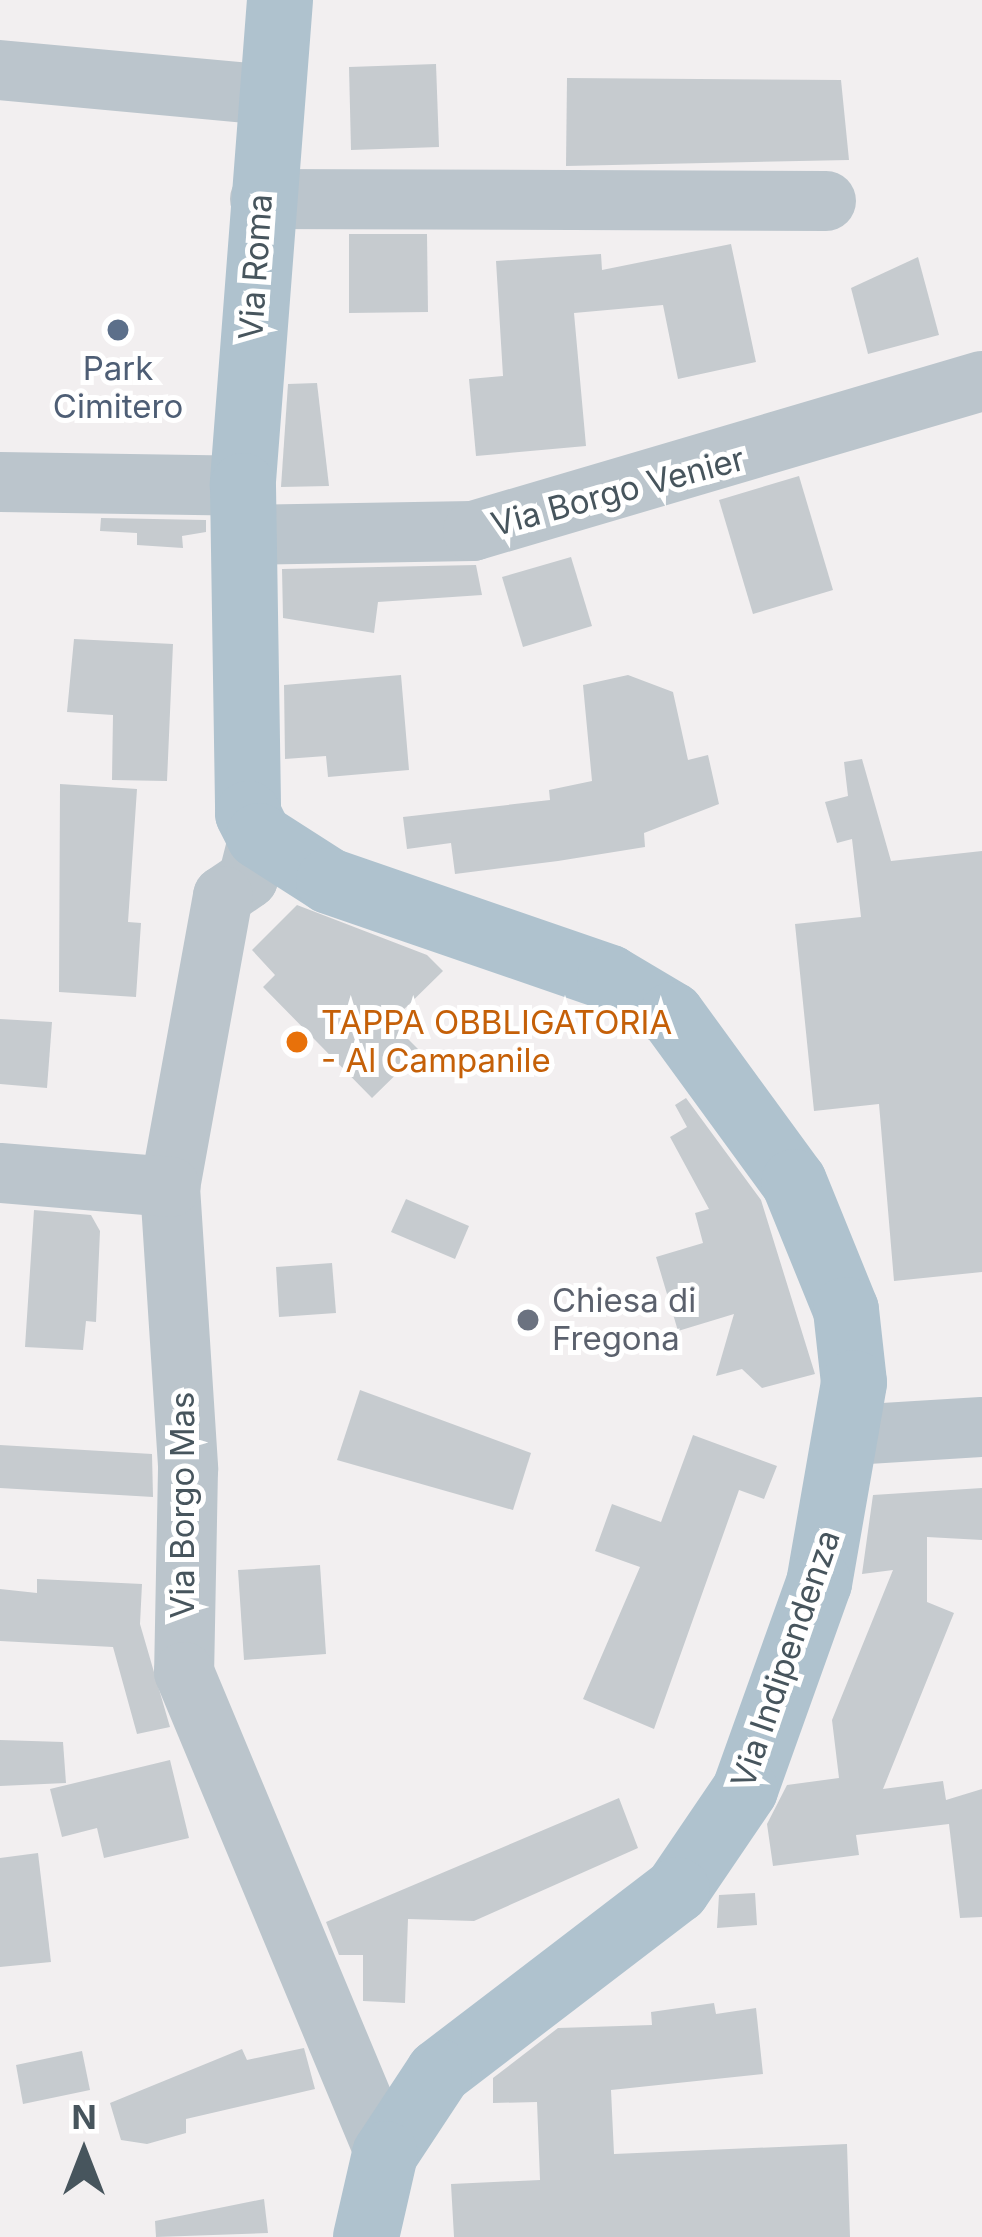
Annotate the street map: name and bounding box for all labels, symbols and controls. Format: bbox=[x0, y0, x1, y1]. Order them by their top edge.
street label: Via Roma bbox=[231, 193, 281, 341]
marker: Park Cimitero bbox=[105, 317, 131, 343]
place label: Park Cimitero bbox=[53, 349, 183, 427]
street label: Via Borgo Venier bbox=[487, 439, 749, 545]
place label: TAPPA OBBLIGATORIA - Al Campanile bbox=[321, 1003, 672, 1081]
marker: TAPPA OBBLIGATORIA - Al Campanile bbox=[284, 1029, 310, 1055]
place label: Chiesa di Fregona bbox=[552, 1281, 696, 1359]
marker: Chiesa di Fregona bbox=[515, 1307, 541, 1333]
street label: Via Borgo Mas bbox=[163, 1392, 203, 1618]
street label: Via Indipendenza bbox=[723, 1525, 849, 1793]
north arrow bbox=[24, 2093, 144, 2213]
text: N bbox=[71, 2097, 97, 2137]

